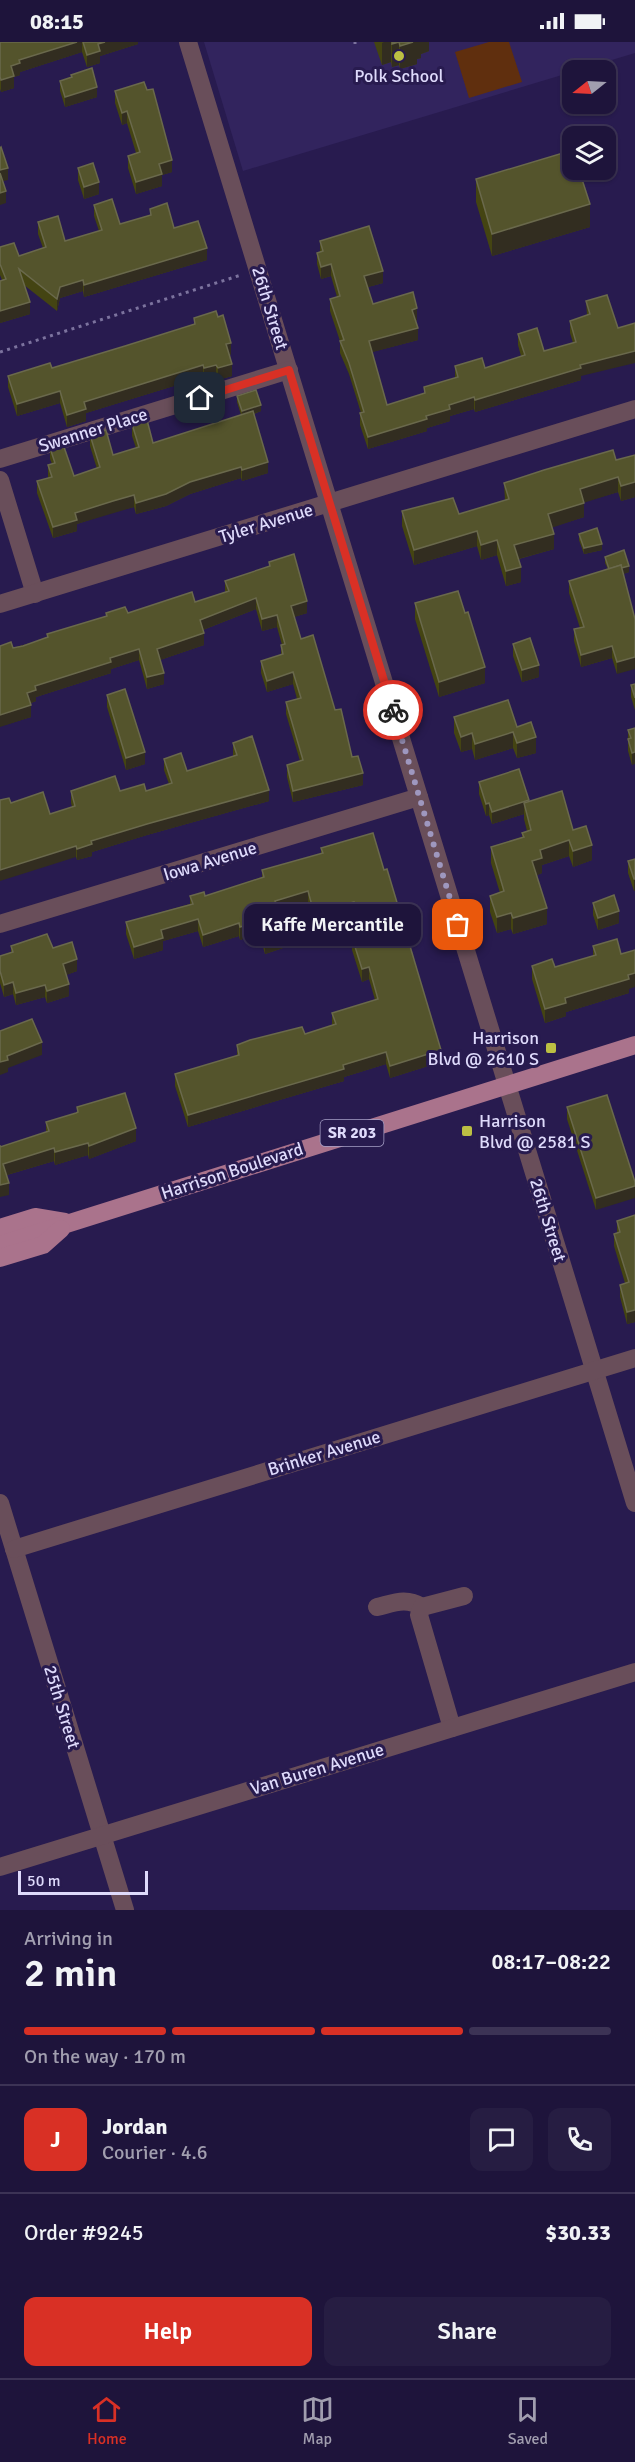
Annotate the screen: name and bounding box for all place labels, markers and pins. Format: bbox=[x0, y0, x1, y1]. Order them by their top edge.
marker: Polk School bbox=[392, 49, 406, 63]
place label: Polk School bbox=[354, 65, 444, 87]
pin bbox=[174, 372, 225, 423]
pin bbox=[432, 899, 483, 950]
callout: Kaffe Mercantile bbox=[245, 904, 422, 946]
place label: Harrison Blvd @ 2610 S bbox=[428, 1027, 539, 1070]
marker: Harrison Blvd @ 2610 S bbox=[544, 1041, 558, 1055]
place label: Harrison Blvd @ 2581 S bbox=[479, 1110, 590, 1153]
marker: Harrison Blvd @ 2581 S bbox=[460, 1124, 474, 1138]

